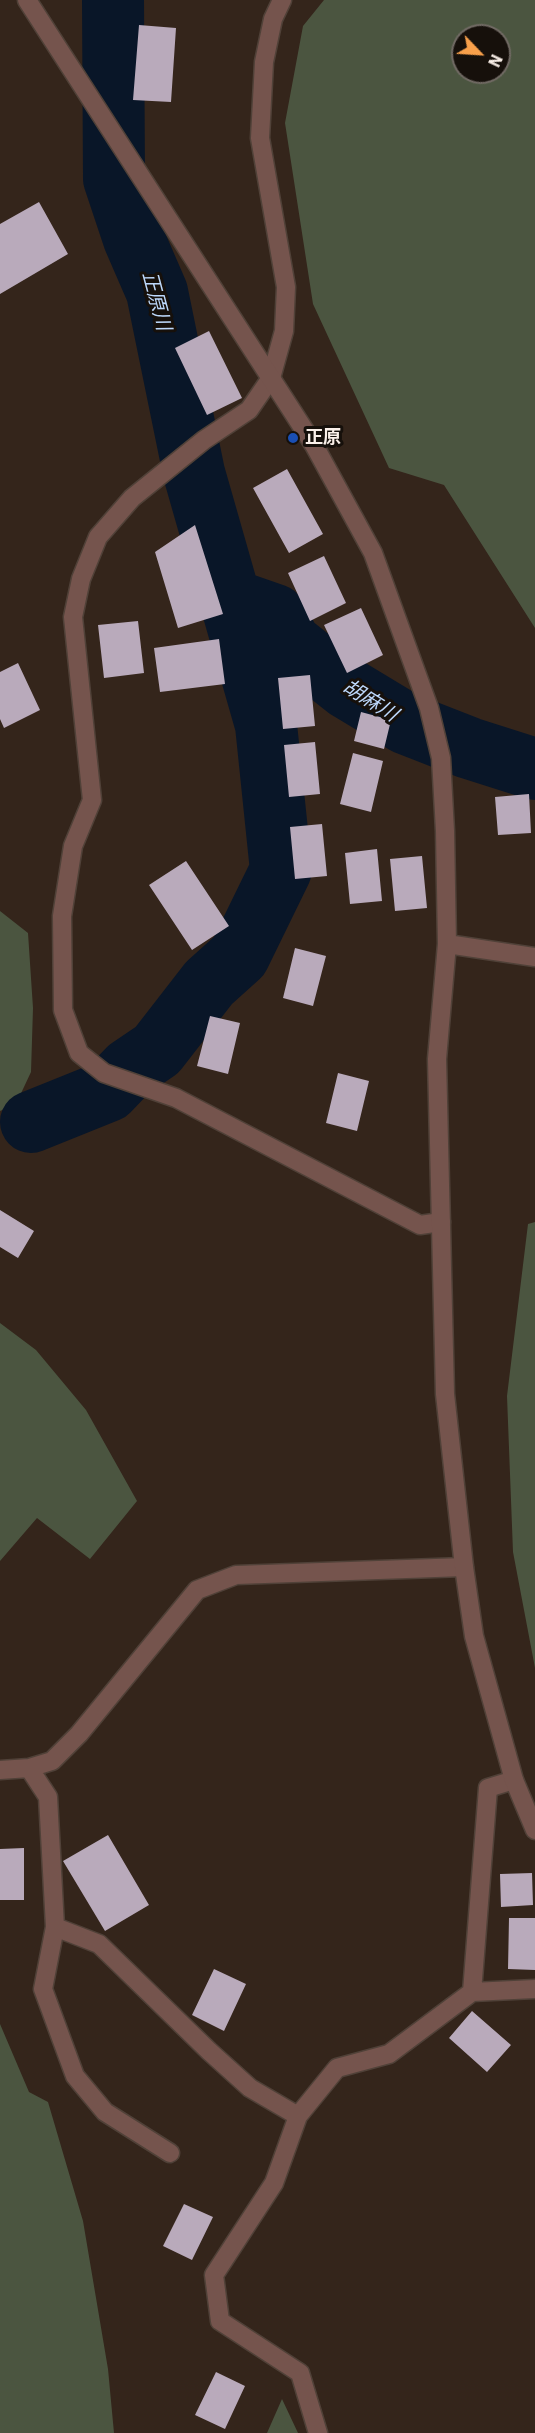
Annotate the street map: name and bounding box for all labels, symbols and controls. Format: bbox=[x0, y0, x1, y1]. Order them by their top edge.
north arrow bbox=[451, 24, 511, 84]
text: N bbox=[484, 51, 507, 70]
water label: 正原川 bbox=[137, 269, 175, 333]
place label: 正原 bbox=[305, 427, 341, 449]
marker: 正原 bbox=[286, 431, 300, 445]
water label: 胡麻川 bbox=[338, 675, 402, 727]

